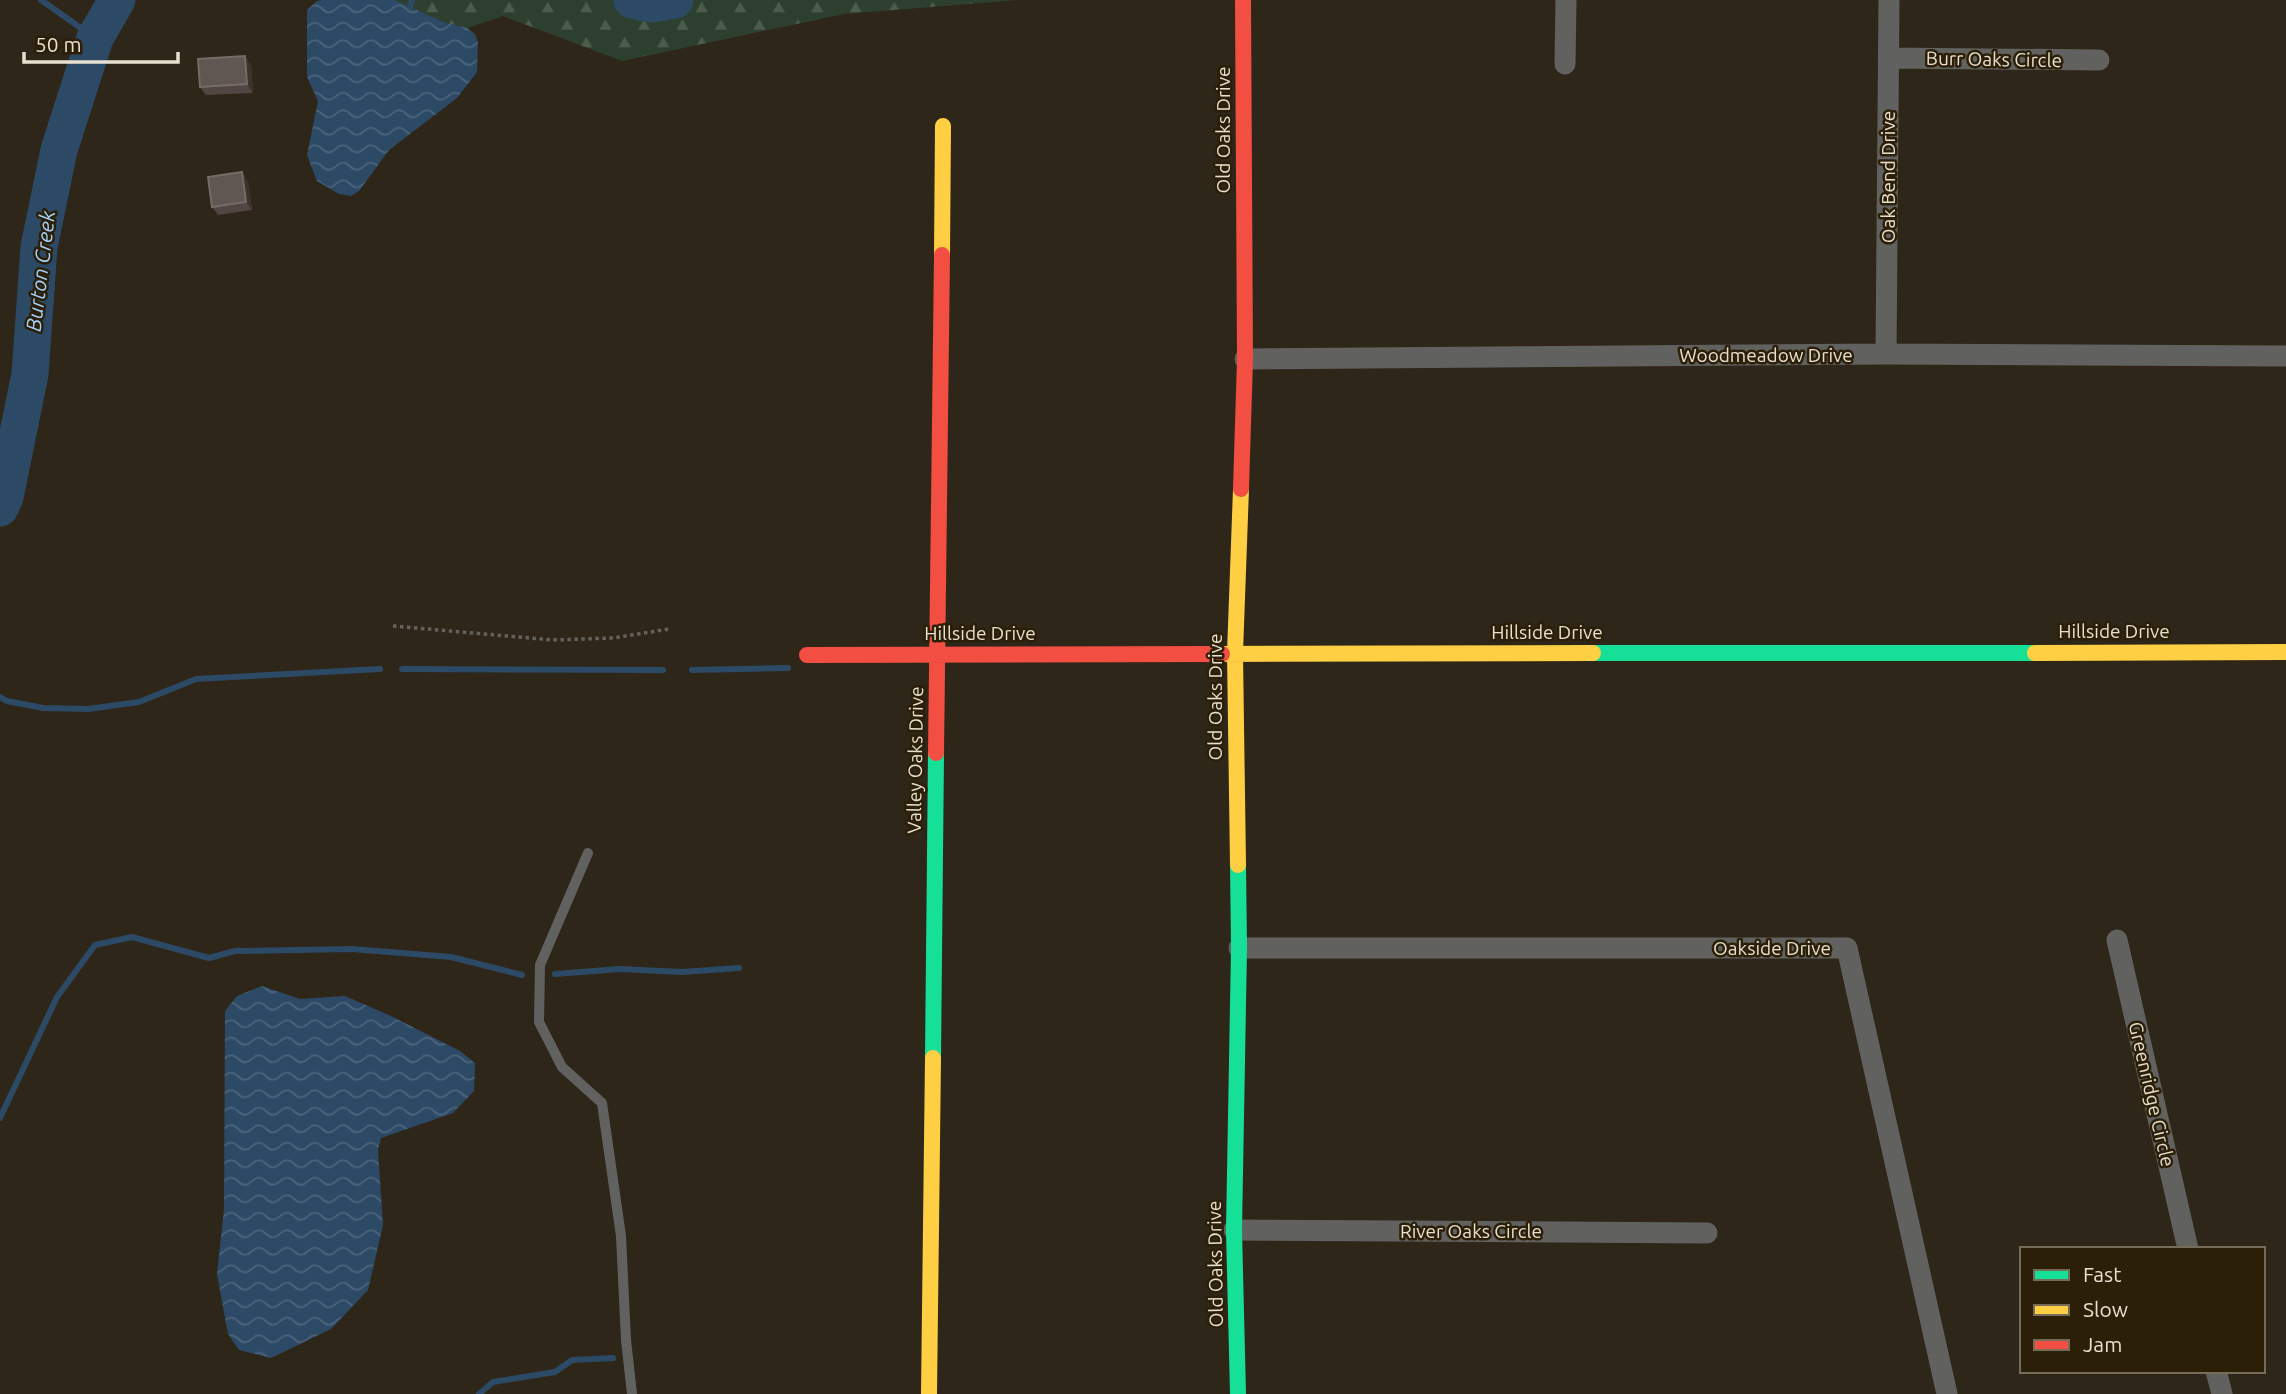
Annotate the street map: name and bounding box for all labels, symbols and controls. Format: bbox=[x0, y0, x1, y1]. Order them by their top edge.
scale bar bbox=[24, 21, 178, 65]
text: 50 m bbox=[35, 32, 82, 56]
street label: Burr Oaks Circle bbox=[1926, 47, 2062, 71]
street label: Old Oaks Drive bbox=[1212, 67, 1234, 193]
street label: Oak Bend Drive bbox=[1877, 111, 1899, 243]
water label: Burton Creek bbox=[21, 209, 59, 333]
street label: Woodmeadow Drive bbox=[1679, 344, 1853, 366]
street label: Hillside Drive bbox=[2058, 620, 2170, 642]
street label: Hillside Drive bbox=[1491, 621, 1603, 643]
street label: Hillside Drive bbox=[924, 622, 1036, 644]
street label: Old Oaks Drive bbox=[1204, 634, 1226, 760]
street label: Valley Oaks Drive bbox=[903, 686, 927, 834]
street label: Oakside Drive bbox=[1713, 937, 1831, 959]
street label: Greenridge Circle bbox=[2125, 1019, 2179, 1169]
street label: Old Oaks Drive bbox=[1203, 1200, 1227, 1328]
street label: River Oaks Circle bbox=[1400, 1220, 1542, 1242]
legend bbox=[2020, 1247, 2265, 1373]
text: Fast bbox=[2083, 1262, 2121, 1286]
text: Slow bbox=[2083, 1297, 2128, 1321]
text: Jam bbox=[2083, 1332, 2122, 1356]

